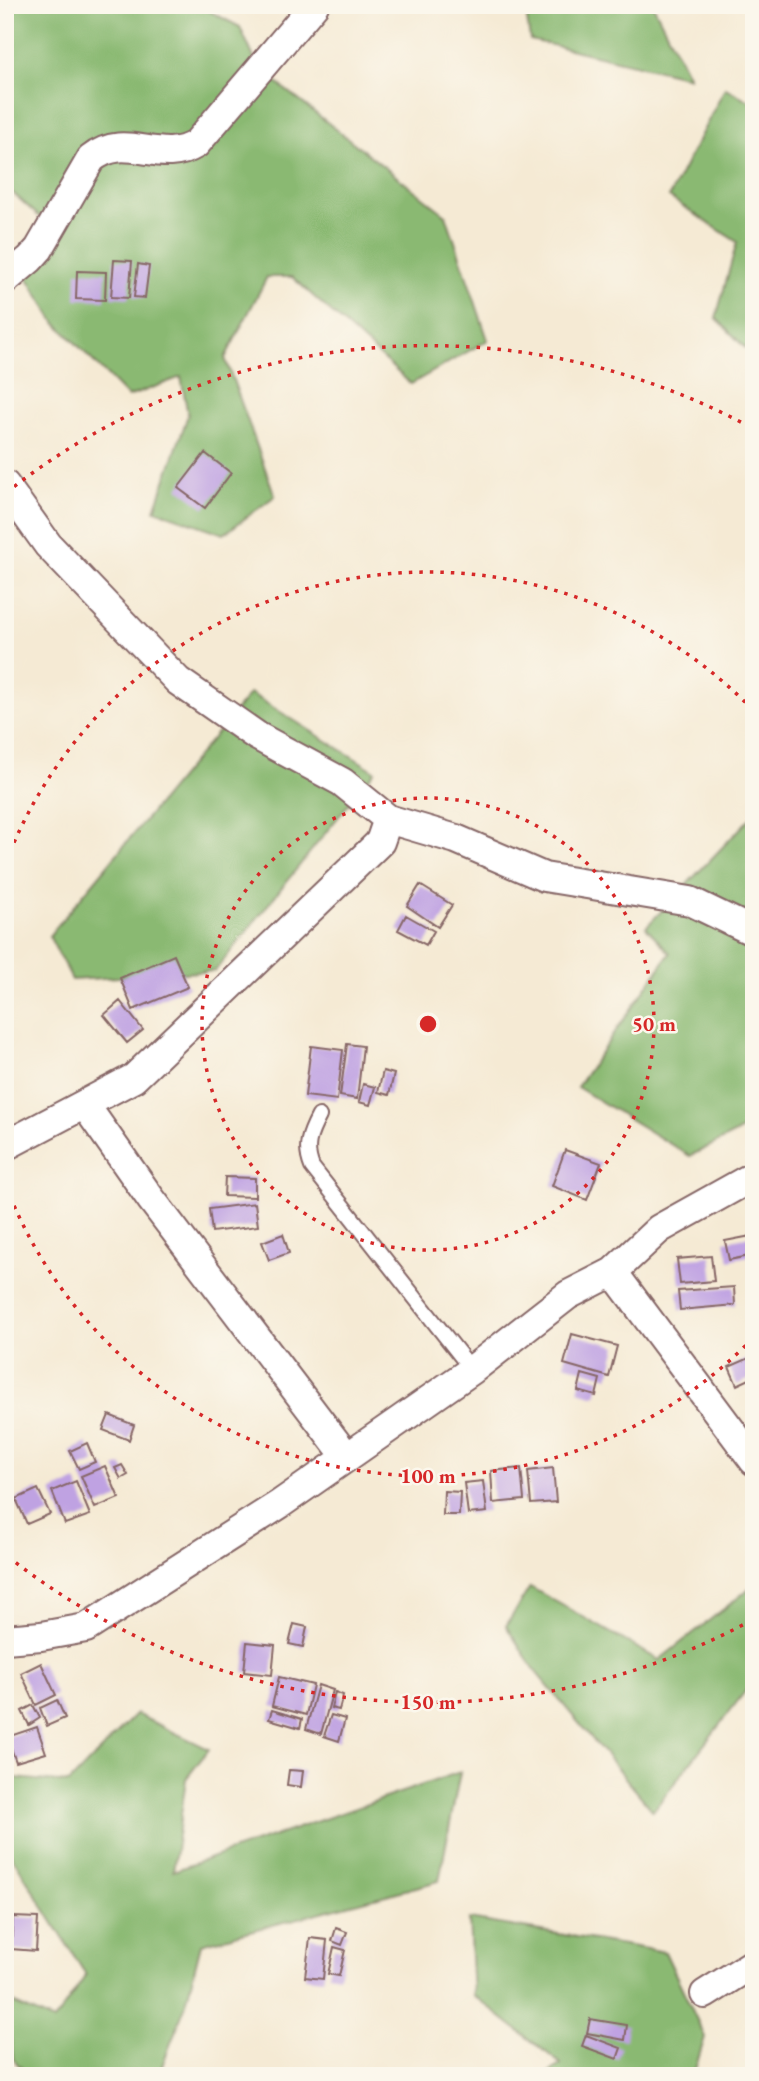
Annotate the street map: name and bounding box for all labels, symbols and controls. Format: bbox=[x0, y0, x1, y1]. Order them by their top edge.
text: 50 m bbox=[632, 1010, 676, 1037]
centre of rings bbox=[416, 1012, 440, 1036]
text: 100 m bbox=[400, 1462, 456, 1489]
text: 150 m bbox=[400, 1688, 456, 1715]

